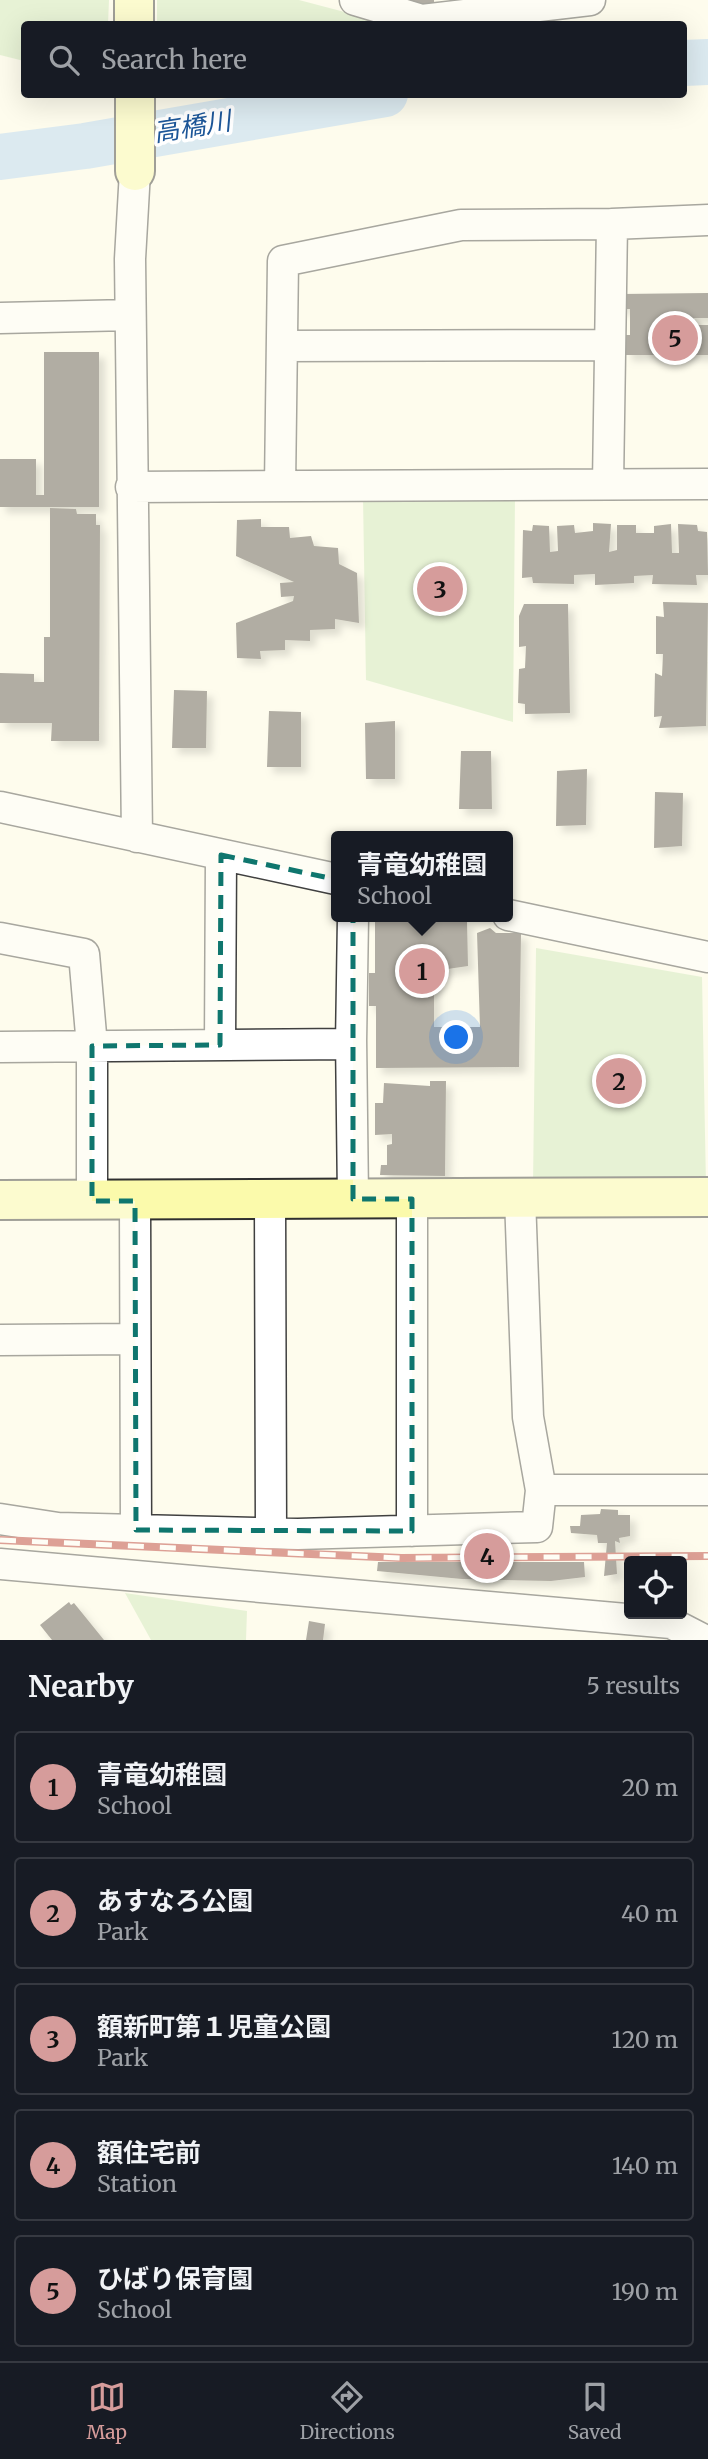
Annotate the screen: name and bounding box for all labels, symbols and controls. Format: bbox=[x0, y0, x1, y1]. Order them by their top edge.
search box bbox=[21, 21, 687, 98]
icon: search bbox=[45, 41, 83, 79]
text: Search here bbox=[101, 43, 247, 76]
water label: 高橋川 bbox=[151, 103, 236, 148]
pin: 5 bbox=[652, 312, 698, 364]
pin: 3 bbox=[417, 563, 463, 615]
popup bbox=[331, 831, 513, 922]
text: 青竜幼稚園 bbox=[357, 848, 487, 881]
text: School bbox=[357, 881, 432, 910]
pin: 1 bbox=[399, 945, 445, 997]
your location bbox=[439, 1020, 473, 1054]
pin: 2 bbox=[596, 1055, 642, 1107]
pin: 4 bbox=[464, 1530, 510, 1582]
map controls bbox=[624, 1556, 687, 1619]
button: locate bbox=[624, 1556, 687, 1619]
text: Nearby bbox=[28, 1667, 134, 1705]
text: 5 results bbox=[586, 1671, 680, 1700]
text: 青竜幼稚園 bbox=[97, 1758, 227, 1791]
text: 1 bbox=[48, 1773, 58, 1802]
text: 20 m bbox=[622, 1773, 678, 1802]
text: School bbox=[97, 1791, 172, 1820]
text: あすなろ公園 bbox=[97, 1884, 253, 1917]
text: 2 bbox=[46, 1899, 60, 1928]
text: 40 m bbox=[621, 1899, 678, 1928]
text: Park bbox=[97, 1917, 148, 1946]
text: 額新町第１児童公園 bbox=[97, 2010, 331, 2043]
text: 3 bbox=[46, 2025, 60, 2054]
text: 120 m bbox=[612, 2025, 678, 2054]
text: Park bbox=[97, 2043, 148, 2072]
text: 額住宅前 bbox=[97, 2136, 201, 2169]
text: 4 bbox=[46, 2151, 60, 2180]
text: 140 m bbox=[612, 2151, 678, 2180]
text: Station bbox=[97, 2169, 177, 2198]
text: ひばり保育園 bbox=[97, 2262, 253, 2295]
text: 5 bbox=[46, 2277, 60, 2306]
text: 190 m bbox=[612, 2277, 678, 2306]
text: School bbox=[97, 2295, 172, 2324]
tab: Map bbox=[86, 2378, 127, 2444]
tab: Directions bbox=[300, 2378, 395, 2444]
tab: Saved bbox=[568, 2378, 622, 2444]

